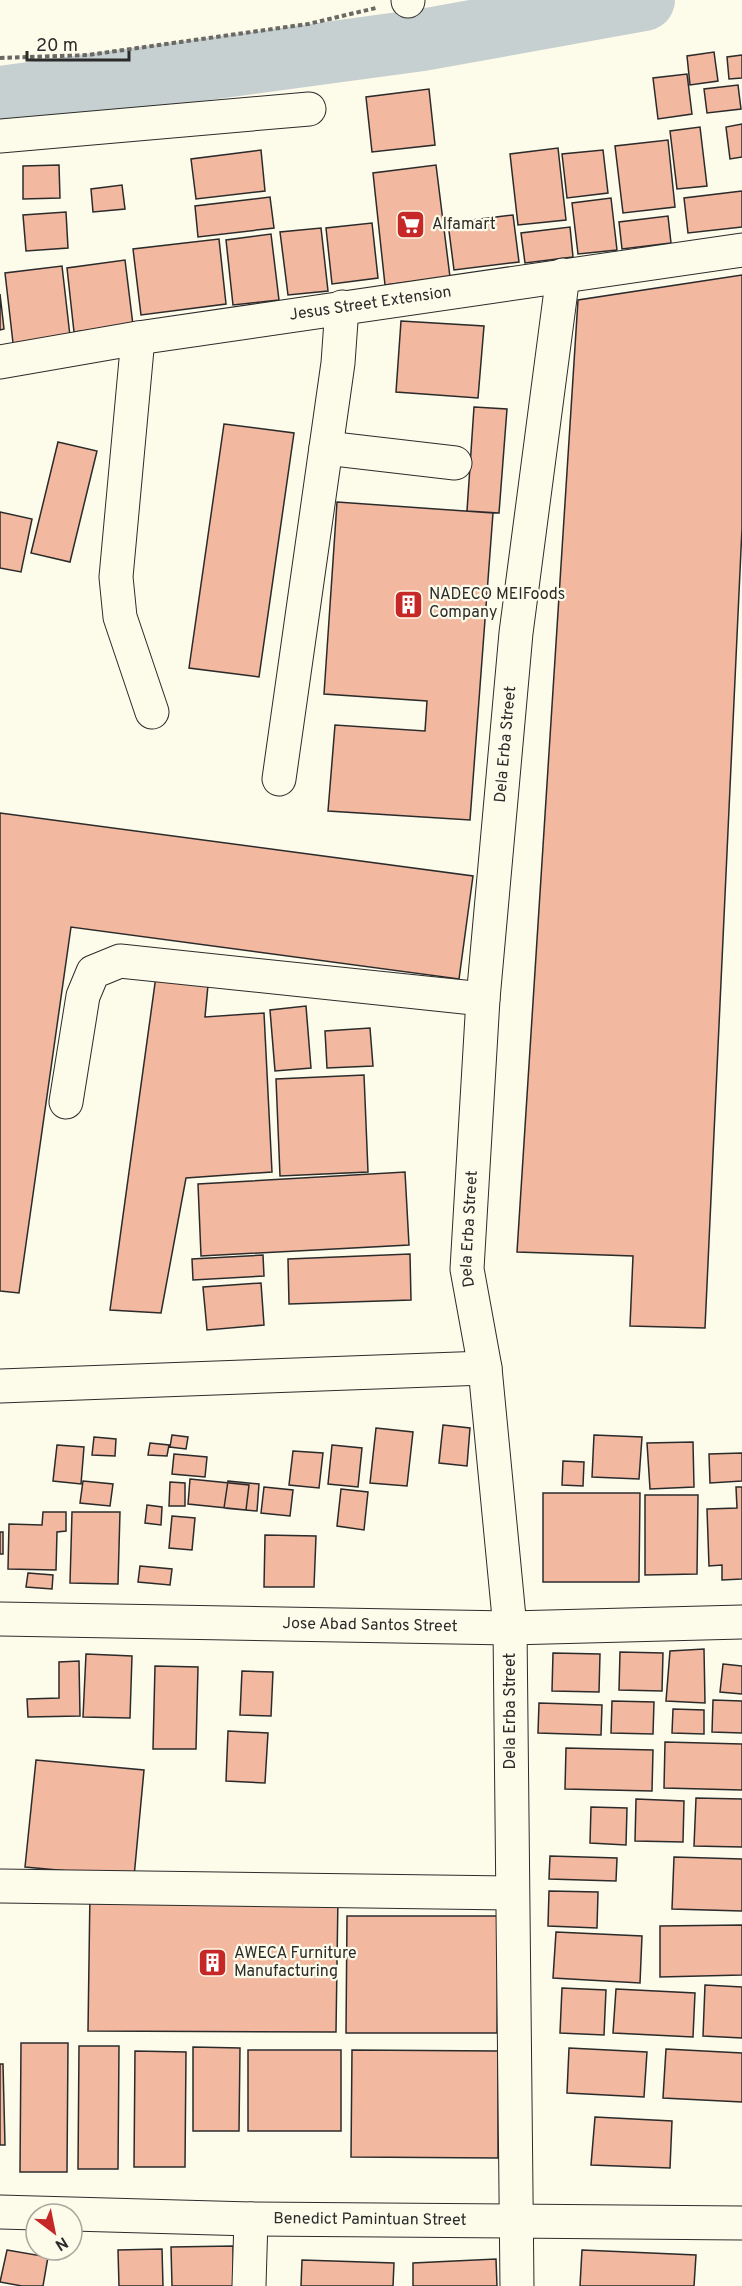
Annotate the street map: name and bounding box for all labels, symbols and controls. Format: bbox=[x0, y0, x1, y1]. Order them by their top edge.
scale bar bbox=[27, 24, 129, 62]
text: 20 m bbox=[36, 35, 78, 58]
supermarket icon: Alfamart bbox=[395, 209, 427, 241]
place label: Alfamart bbox=[432, 215, 496, 235]
street label: Jesus Street Extension bbox=[288, 282, 453, 326]
place label: NADECO MEIFoods Company bbox=[429, 585, 565, 623]
building icon: NADECO MEIFoods Company bbox=[392, 588, 424, 620]
street label: Dela Erba Street bbox=[491, 685, 521, 804]
street label: Dela Erba Street bbox=[457, 1170, 483, 1289]
street label: Jose Abad Santos Street bbox=[282, 1614, 458, 1637]
street label: Dela Erba Street bbox=[501, 1653, 521, 1769]
place label: AWECA Furniture Manufacturing bbox=[234, 1944, 357, 1982]
building icon: AWECA Furniture Manufacturing bbox=[197, 1947, 229, 1979]
north arrow bbox=[24, 2202, 84, 2262]
street label: Benedict Pamintuan Street bbox=[273, 2209, 467, 2231]
text: N bbox=[51, 2231, 71, 2255]

